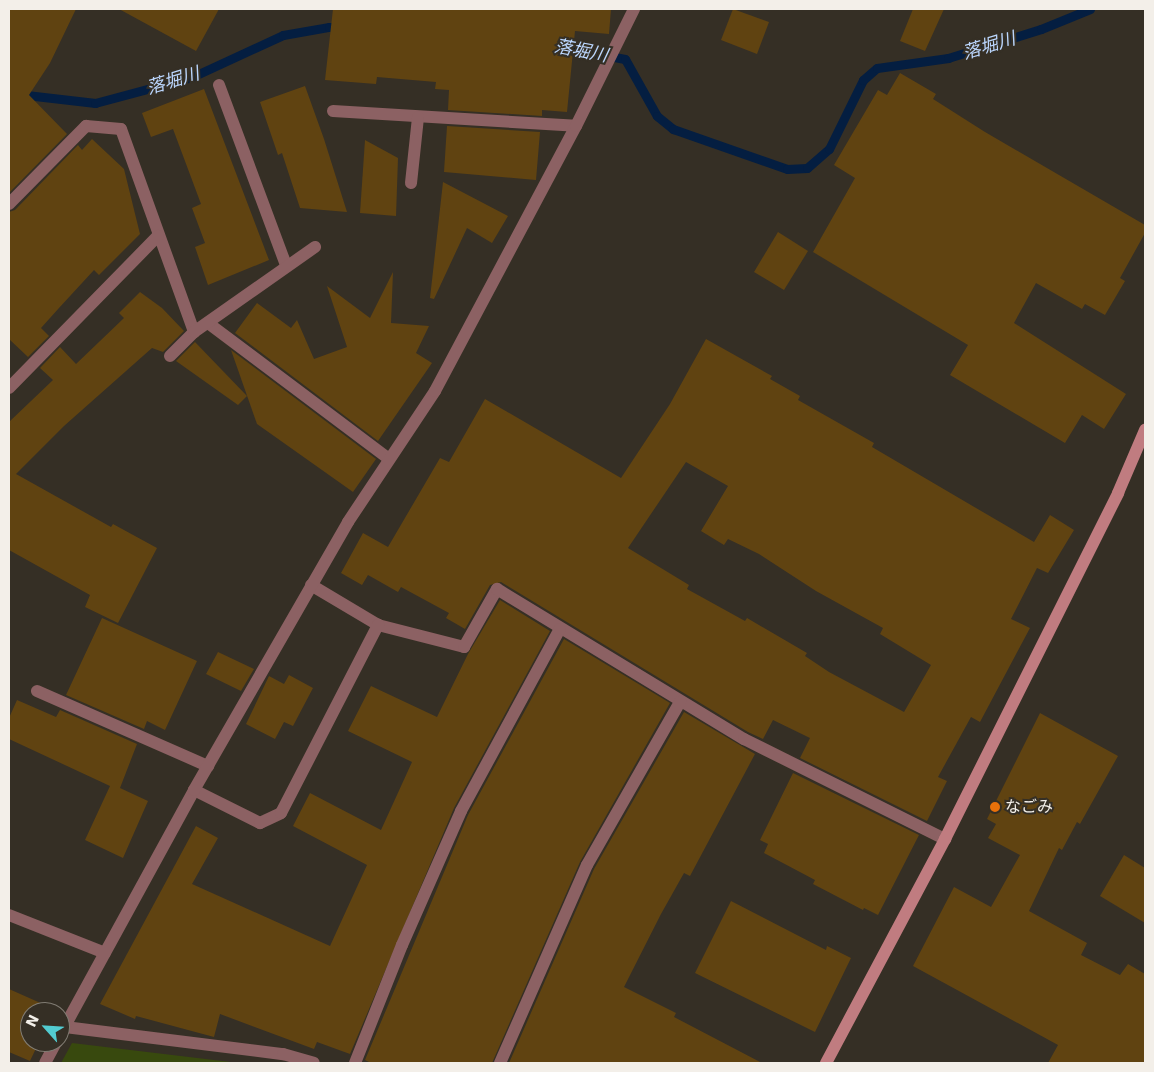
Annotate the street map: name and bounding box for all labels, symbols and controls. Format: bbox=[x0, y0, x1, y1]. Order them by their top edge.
water label: 落堀川 bbox=[960, 28, 1018, 64]
water label: 落堀川 bbox=[552, 35, 610, 67]
water label: 落堀川 bbox=[144, 63, 202, 99]
place label: なごみ bbox=[1005, 797, 1053, 817]
marker: なごみ bbox=[989, 801, 1001, 813]
north arrow bbox=[20, 1002, 70, 1052]
text: N bbox=[23, 1012, 42, 1030]

